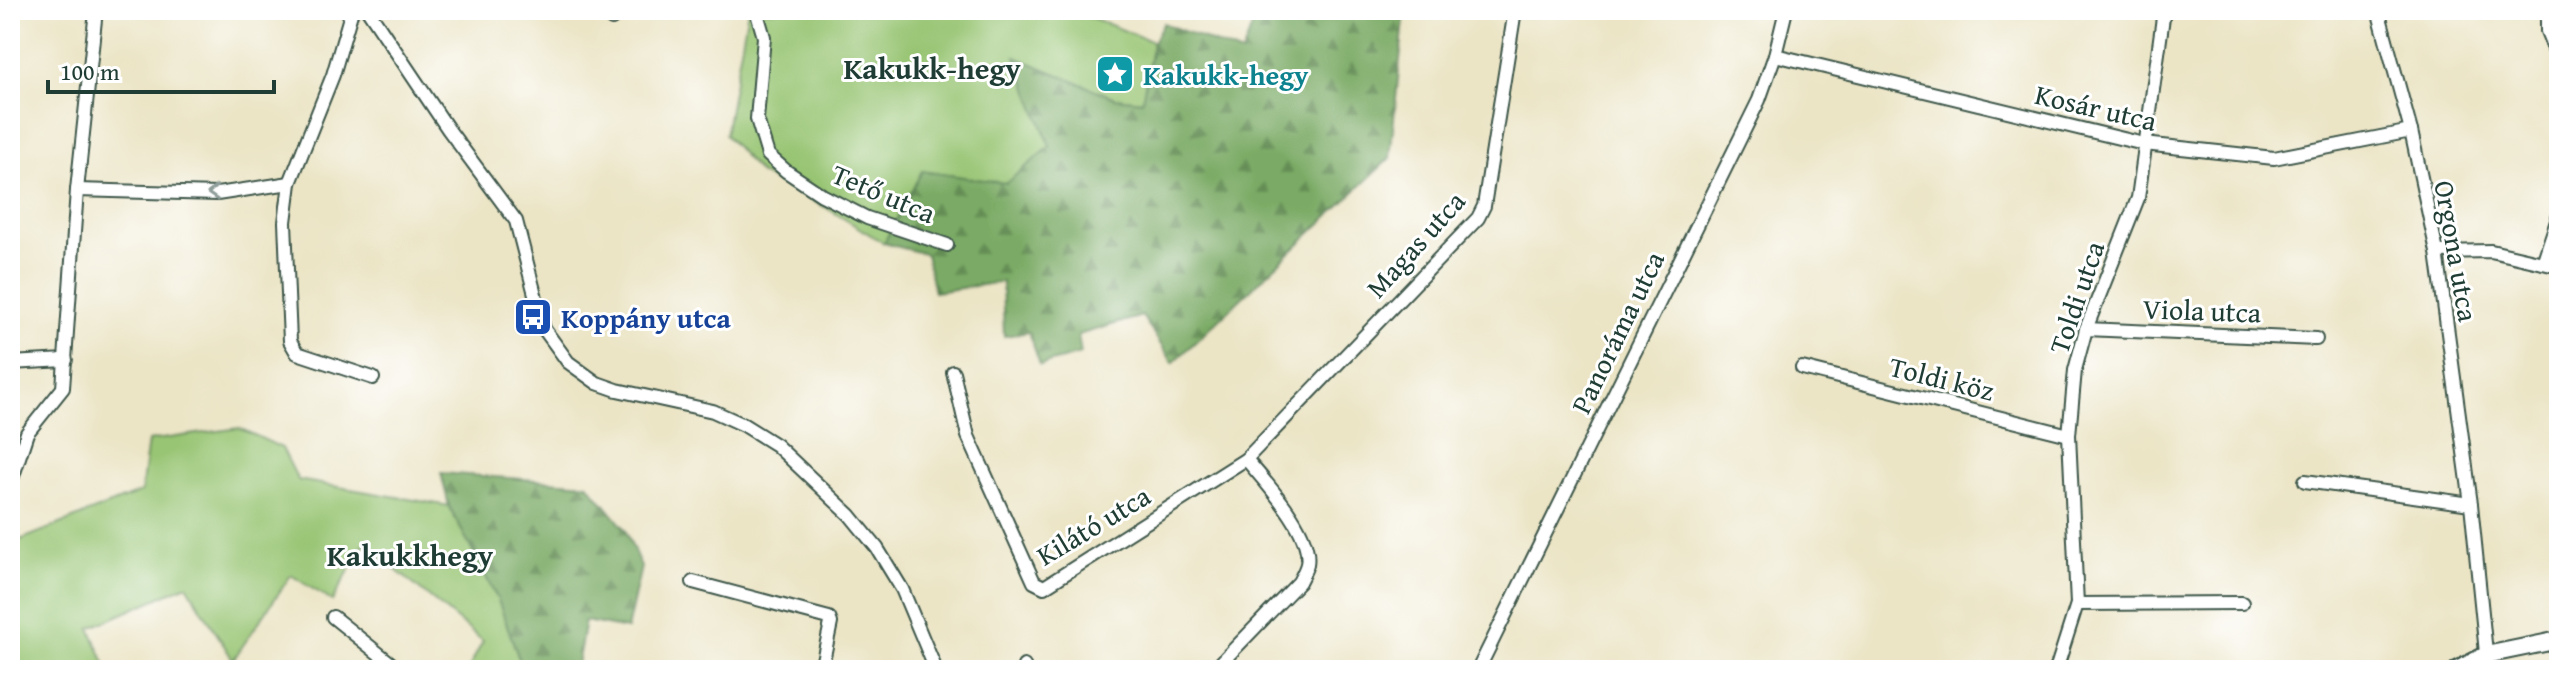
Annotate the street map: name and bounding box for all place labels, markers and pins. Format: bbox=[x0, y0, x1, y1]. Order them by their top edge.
place icon: Kakukk-hegy bbox=[1094, 53, 1136, 95]
place label: Kakukk-hegy bbox=[1143, 54, 1309, 95]
bus stop icon: Koppány utca bbox=[512, 296, 554, 338]
place label: Koppány utca bbox=[561, 297, 731, 338]

